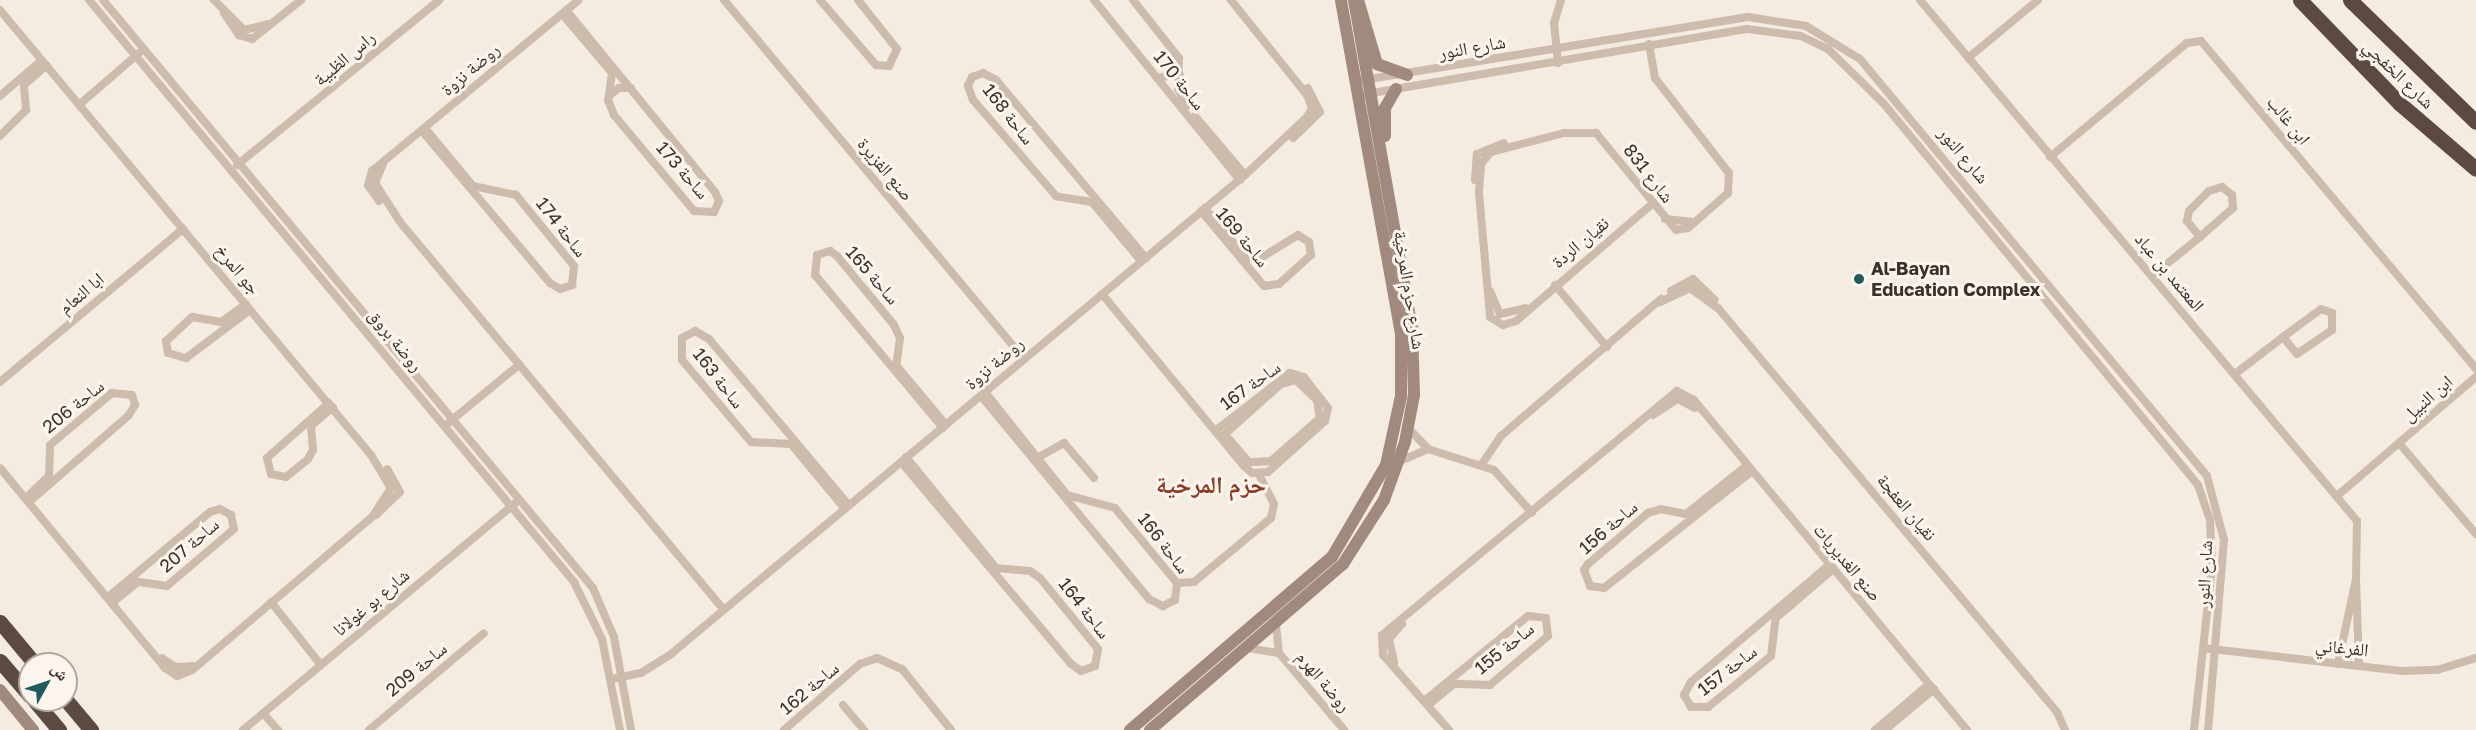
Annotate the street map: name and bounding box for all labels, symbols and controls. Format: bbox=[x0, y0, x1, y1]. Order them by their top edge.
street label: راس الظبية bbox=[309, 26, 379, 90]
street label: شارع النور bbox=[1437, 31, 1507, 63]
street label: شارع الخفجي bbox=[2359, 35, 2439, 113]
street label: روضة نزوة bbox=[436, 38, 504, 100]
street label: ساحة 170 bbox=[1150, 46, 1210, 114]
street label: ساحة 168 bbox=[979, 79, 1039, 149]
street label: ابن غالب bbox=[2263, 91, 2315, 149]
street label: شارع النور bbox=[1934, 122, 1994, 188]
street label: صنع الفزيرة bbox=[853, 133, 919, 205]
street label: ساحة 173 bbox=[652, 137, 714, 203]
street label: شارع 831 bbox=[1619, 139, 1679, 207]
street label: ساحة 174 bbox=[532, 193, 592, 261]
street label: ساحة 169 bbox=[1212, 203, 1274, 271]
street label: نقيان الردة bbox=[1547, 212, 1613, 272]
street label: المعتمد بن عباد bbox=[2131, 228, 2209, 316]
street label: شارع حزم المرخية bbox=[1390, 229, 1430, 351]
street label: جو المرخ bbox=[211, 240, 265, 298]
street label: ساحة 165 bbox=[842, 241, 904, 309]
place label: Al-Bayan Education Complex bbox=[1871, 258, 2040, 300]
street label: ابا النعام bbox=[54, 268, 108, 318]
marker: Al-Bayan Education Complex bbox=[1852, 272, 1866, 286]
street label: روضة بروق bbox=[364, 304, 428, 376]
street label: روضة نزوة bbox=[960, 332, 1028, 394]
street label: ساحة 163 bbox=[689, 344, 749, 412]
street label: ساحة 167 bbox=[1215, 356, 1285, 414]
street label: ابن النبيل bbox=[2397, 370, 2457, 426]
street label: ساحة 206 bbox=[38, 375, 108, 437]
street label: نقيان العفجة bbox=[1873, 469, 1941, 545]
district label: حزم المرخية bbox=[1156, 470, 1266, 498]
street label: ساحة 156 bbox=[1574, 496, 1642, 558]
street label: ساحة 166 bbox=[1134, 508, 1194, 578]
street label: ساحة 207 bbox=[155, 513, 223, 577]
street label: صنع الغديريات bbox=[1809, 519, 1887, 605]
street label: شارع النور bbox=[2191, 540, 2217, 608]
street label: شارع بو غولانا bbox=[328, 564, 414, 640]
street label: ساحة 164 bbox=[1055, 573, 1115, 643]
street label: ساحة 155 bbox=[1470, 618, 1538, 678]
street label: الفرغاني bbox=[2314, 633, 2370, 661]
street label: ساحة 209 bbox=[381, 637, 451, 701]
street label: ساحة 157 bbox=[1693, 640, 1761, 700]
street label: روضة الهرم bbox=[1292, 646, 1356, 716]
north arrow bbox=[18, 652, 78, 712]
street label: ساحة 162 bbox=[775, 657, 843, 719]
text: ش bbox=[47, 659, 73, 685]

